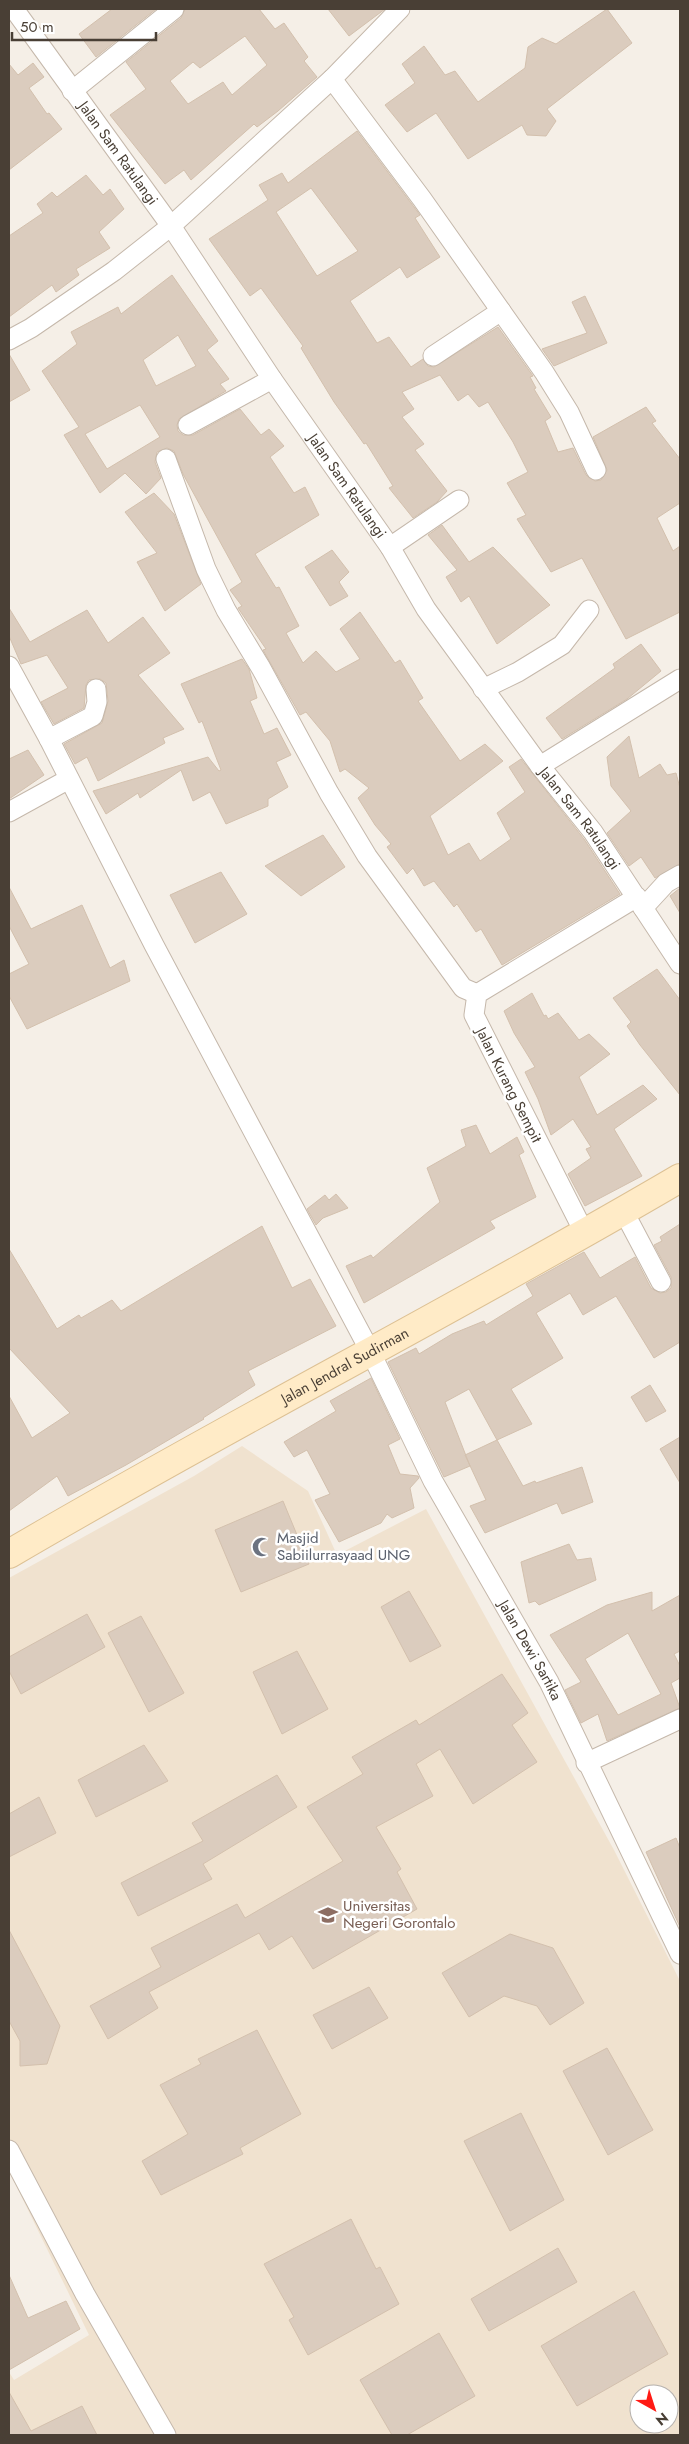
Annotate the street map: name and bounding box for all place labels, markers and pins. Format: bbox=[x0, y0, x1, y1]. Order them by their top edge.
place label: Masjid Sabiilurrasyaad UNG bbox=[277, 1527, 410, 1566]
mosque icon: Masjid Sabiilurrasyaad UNG bbox=[251, 1536, 273, 1558]
place label: Universitas Negeri Gorontalo bbox=[343, 1895, 455, 1934]
school or university icon: Universitas Negeri Gorontalo bbox=[317, 1904, 339, 1926]

